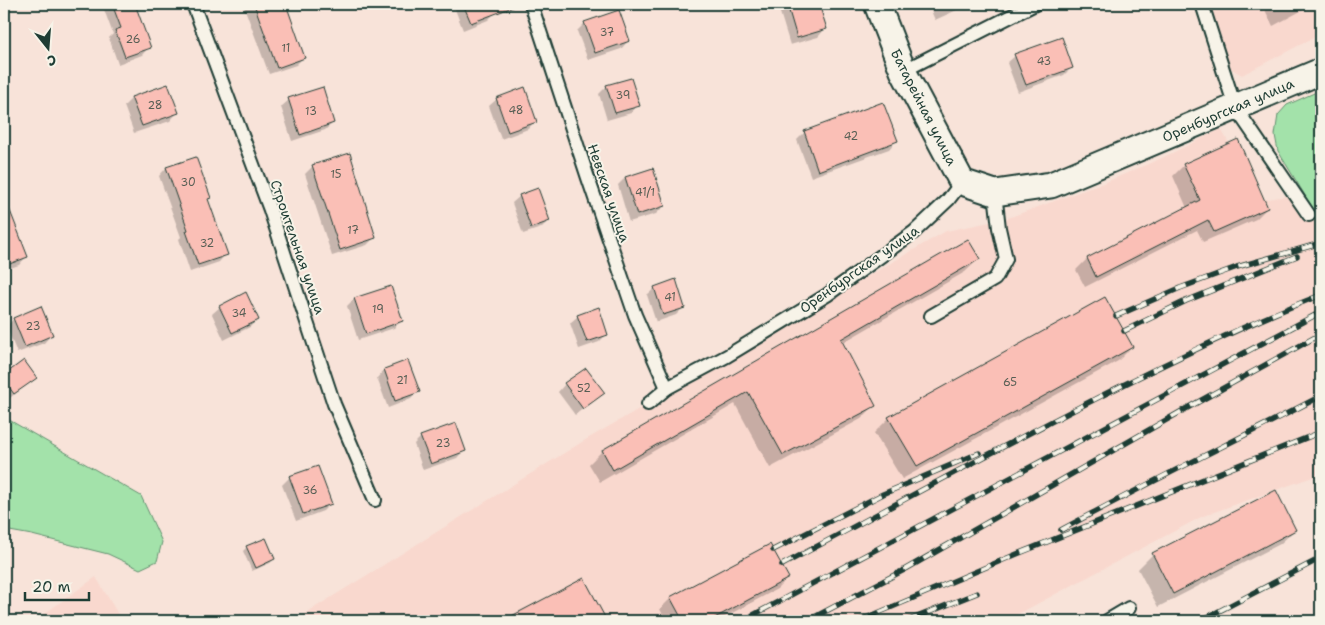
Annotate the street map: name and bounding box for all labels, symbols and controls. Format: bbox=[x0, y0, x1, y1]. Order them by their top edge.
north arrow bbox=[22, 22, 72, 72]
house number: 37 bbox=[600, 25, 615, 40]
house number: 26 bbox=[126, 32, 140, 47]
house number: 11 bbox=[282, 41, 290, 56]
street label: Батарейная улица bbox=[887, 46, 961, 169]
text: С bbox=[45, 51, 59, 70]
house number: 43 bbox=[1037, 54, 1051, 69]
street label: Оренбургская улица bbox=[1159, 74, 1297, 146]
house number: 39 bbox=[616, 88, 630, 103]
house number: 28 bbox=[147, 98, 163, 113]
house number: 48 bbox=[508, 103, 524, 118]
house number: 13 bbox=[305, 104, 317, 119]
house number: 42 bbox=[844, 129, 858, 144]
street label: Невская улица bbox=[584, 141, 634, 245]
house number: 15 bbox=[330, 167, 342, 182]
house number: 30 bbox=[180, 175, 196, 190]
street label: Строительная улица bbox=[267, 178, 330, 317]
house number: 41/1 bbox=[635, 185, 655, 200]
street label: Оренбургская улица bbox=[796, 221, 922, 317]
house number: 17 bbox=[347, 223, 359, 238]
house number: 32 bbox=[200, 236, 214, 251]
house number: 41 bbox=[664, 290, 676, 305]
house number: 19 bbox=[372, 302, 384, 317]
house number: 34 bbox=[232, 306, 247, 321]
house number: 23 bbox=[26, 319, 40, 334]
house number: 21 bbox=[396, 373, 408, 388]
house number: 65 bbox=[1003, 375, 1017, 390]
house number: 52 bbox=[577, 381, 591, 396]
house number: 23 bbox=[436, 436, 450, 451]
house number: 36 bbox=[302, 483, 318, 498]
scale bar bbox=[25, 570, 89, 602]
text: 20 m bbox=[32, 577, 71, 597]

